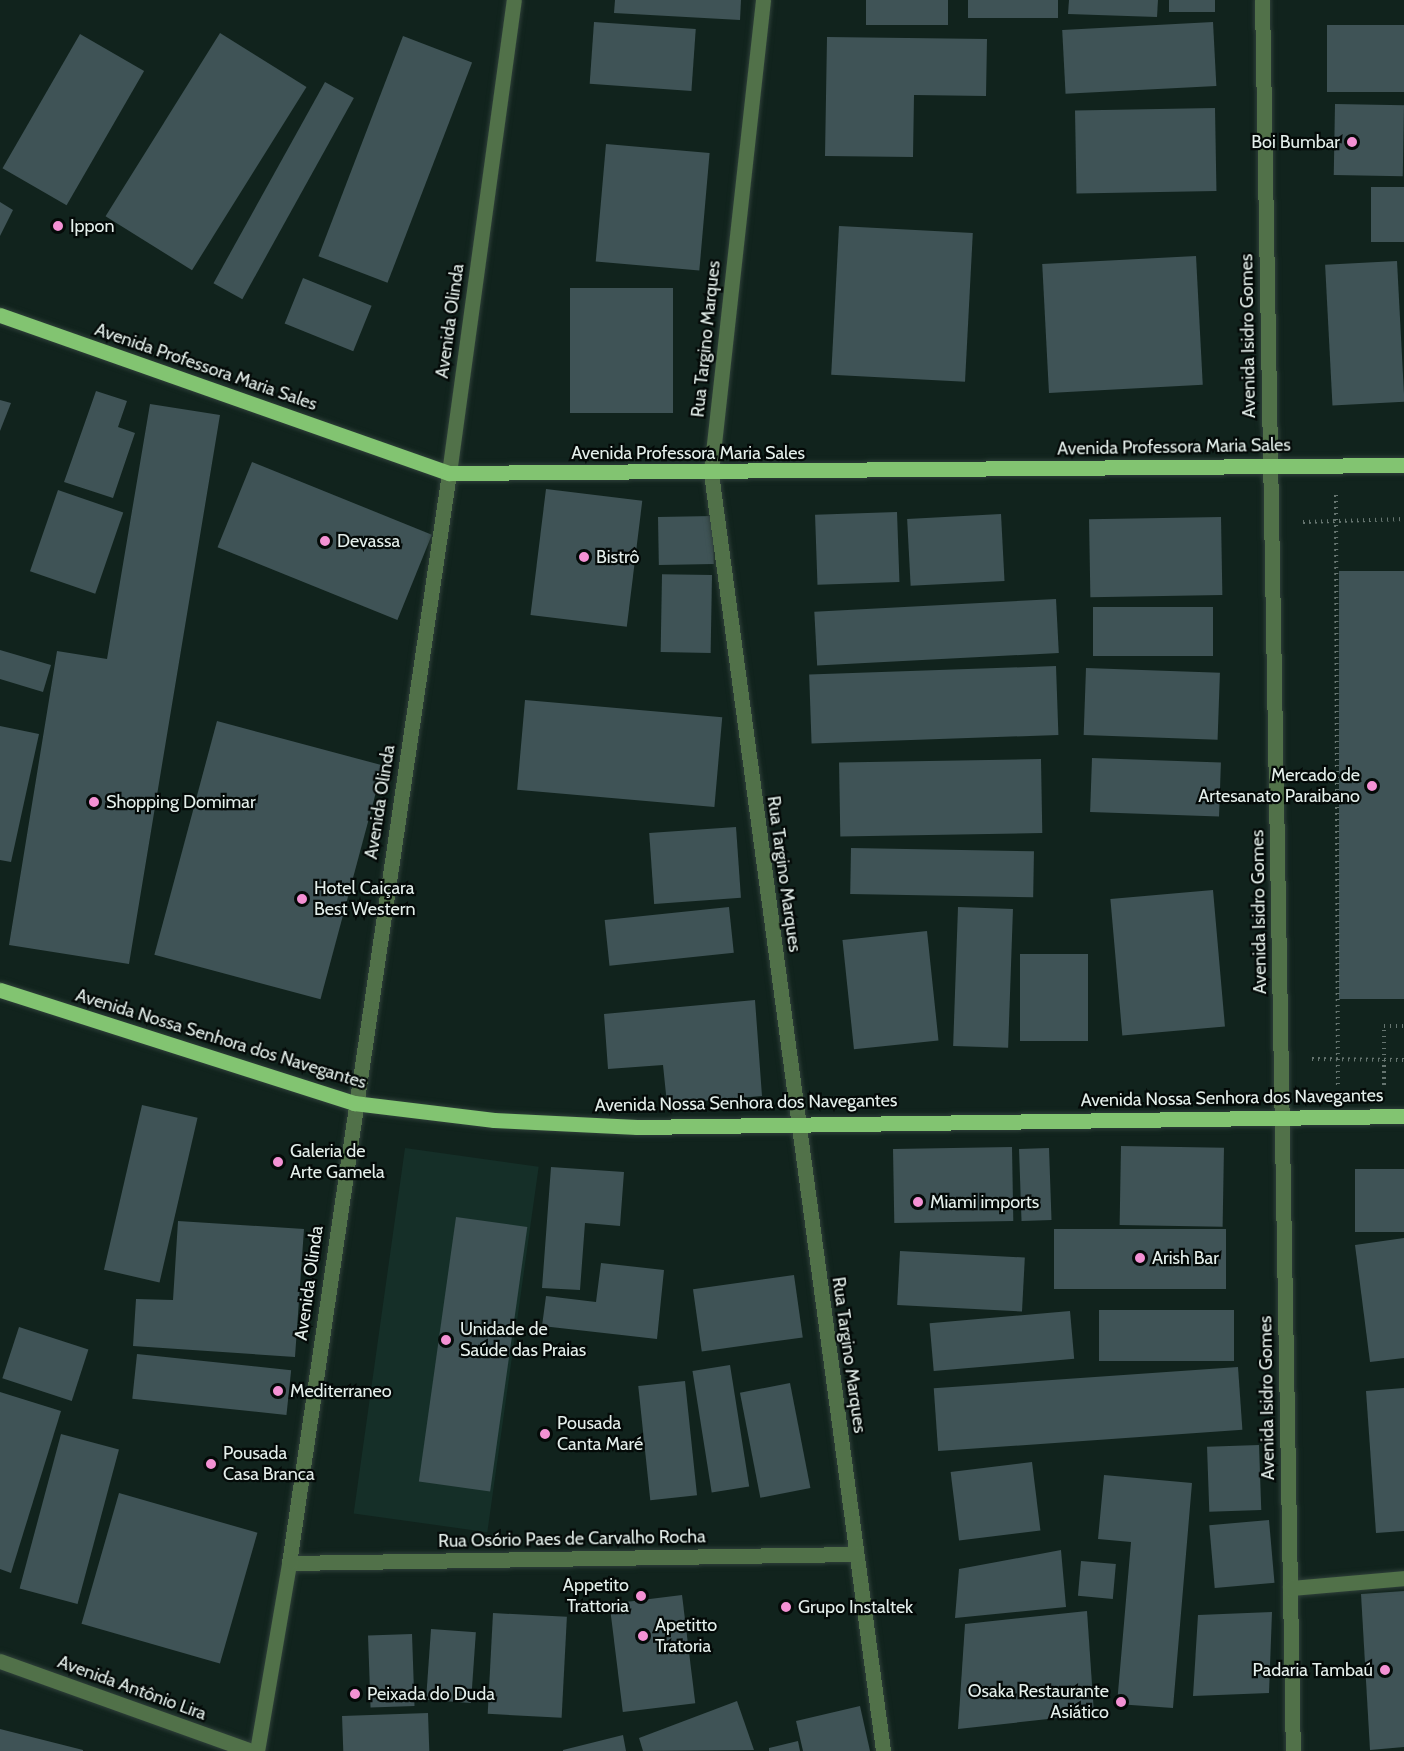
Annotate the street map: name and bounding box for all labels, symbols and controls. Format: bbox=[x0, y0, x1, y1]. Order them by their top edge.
place label: Boi Bumbar bbox=[1251, 131, 1340, 153]
marker: Boi Bumbar bbox=[1345, 135, 1359, 149]
place label: Ippon bbox=[70, 215, 114, 237]
marker: Ippon bbox=[51, 219, 65, 233]
street label: Avenida Isidro Gomes bbox=[1236, 254, 1260, 418]
street label: Rua Targino Marques bbox=[687, 260, 725, 418]
street label: Avenida Olinda bbox=[431, 262, 469, 380]
street label: Avenida Professora Maria Sales bbox=[92, 319, 320, 415]
street label: Avenida Professora Maria Sales bbox=[1057, 434, 1291, 460]
street label: Avenida Professora Maria Sales bbox=[571, 442, 805, 464]
place label: Devassa bbox=[337, 530, 400, 552]
marker: Devassa bbox=[318, 534, 332, 548]
place label: Bistrô bbox=[596, 546, 639, 568]
marker: Bistrô bbox=[577, 550, 591, 564]
street label: Avenida Olinda bbox=[360, 743, 400, 861]
place label: Mercado de Artesanato Paraibano bbox=[1198, 765, 1360, 808]
marker: Mercado de Artesanato Paraibano bbox=[1365, 779, 1379, 793]
place label: Shopping Domimar bbox=[106, 791, 256, 813]
marker: Shopping Domimar bbox=[87, 795, 101, 809]
street label: Rua Targino Marques bbox=[762, 795, 806, 953]
street label: Avenida Isidro Gomes bbox=[1247, 830, 1271, 994]
place label: Hotel Caiçara Best Western bbox=[314, 878, 415, 920]
marker: Hotel Caiçara Best Western bbox=[295, 892, 309, 906]
street label: Avenida Nossa Senhora dos Navegantes bbox=[73, 984, 369, 1094]
street label: Avenida Nossa Senhora dos Navegantes bbox=[1080, 1085, 1384, 1111]
street label: Avenida Nossa Senhora dos Navegantes bbox=[594, 1090, 898, 1116]
place label: Galeria de Arte Gamela bbox=[290, 1141, 385, 1184]
marker: Galeria de Arte Gamela bbox=[271, 1155, 285, 1169]
place label: Miami imports bbox=[930, 1191, 1039, 1213]
marker: Miami imports bbox=[911, 1195, 925, 1209]
street label: Avenida Olinda bbox=[290, 1224, 328, 1342]
place label: Arish Bar bbox=[1152, 1247, 1219, 1269]
marker: Arish Bar bbox=[1133, 1251, 1147, 1265]
street label: Rua Targino Marques bbox=[827, 1276, 871, 1434]
street label: Avenida Isidro Gomes bbox=[1255, 1316, 1279, 1480]
place label: Unidade de Saúde das Praias bbox=[460, 1319, 586, 1362]
marker: Unidade de Saúde das Praias bbox=[437, 1331, 455, 1349]
place label: Mediterraneo bbox=[290, 1380, 392, 1402]
marker: Mediterraneo bbox=[271, 1384, 285, 1398]
place label: Pousada Canta Maré bbox=[557, 1413, 643, 1456]
marker: Pousada Canta Maré bbox=[538, 1427, 552, 1441]
place label: Pousada Casa Branca bbox=[223, 1443, 315, 1486]
marker: Pousada Casa Branca bbox=[204, 1457, 218, 1471]
street label: Rua Osório Paes de Carvalho Rocha bbox=[438, 1526, 706, 1552]
place label: Appetito Trattoria bbox=[563, 1575, 629, 1618]
marker: Appetito Trattoria bbox=[634, 1589, 648, 1603]
place label: Grupo Instaltek bbox=[798, 1596, 913, 1618]
marker: Grupo Instaltek bbox=[779, 1600, 793, 1614]
place label: Apetitto Tratoria bbox=[655, 1615, 717, 1658]
marker: Apetitto Tratoria bbox=[636, 1629, 650, 1643]
street label: Avenida Antônio Lira bbox=[55, 1651, 209, 1725]
place label: Padaria Tambaú bbox=[1253, 1659, 1373, 1681]
marker: Padaria Tambaú bbox=[1378, 1663, 1392, 1677]
place label: Osaka Restaurante Asiático bbox=[968, 1681, 1109, 1724]
place label: Peixada do Duda bbox=[367, 1683, 495, 1705]
marker: Peixada do Duda bbox=[348, 1687, 362, 1701]
marker: Osaka Restaurante Asiático bbox=[1114, 1695, 1128, 1709]

